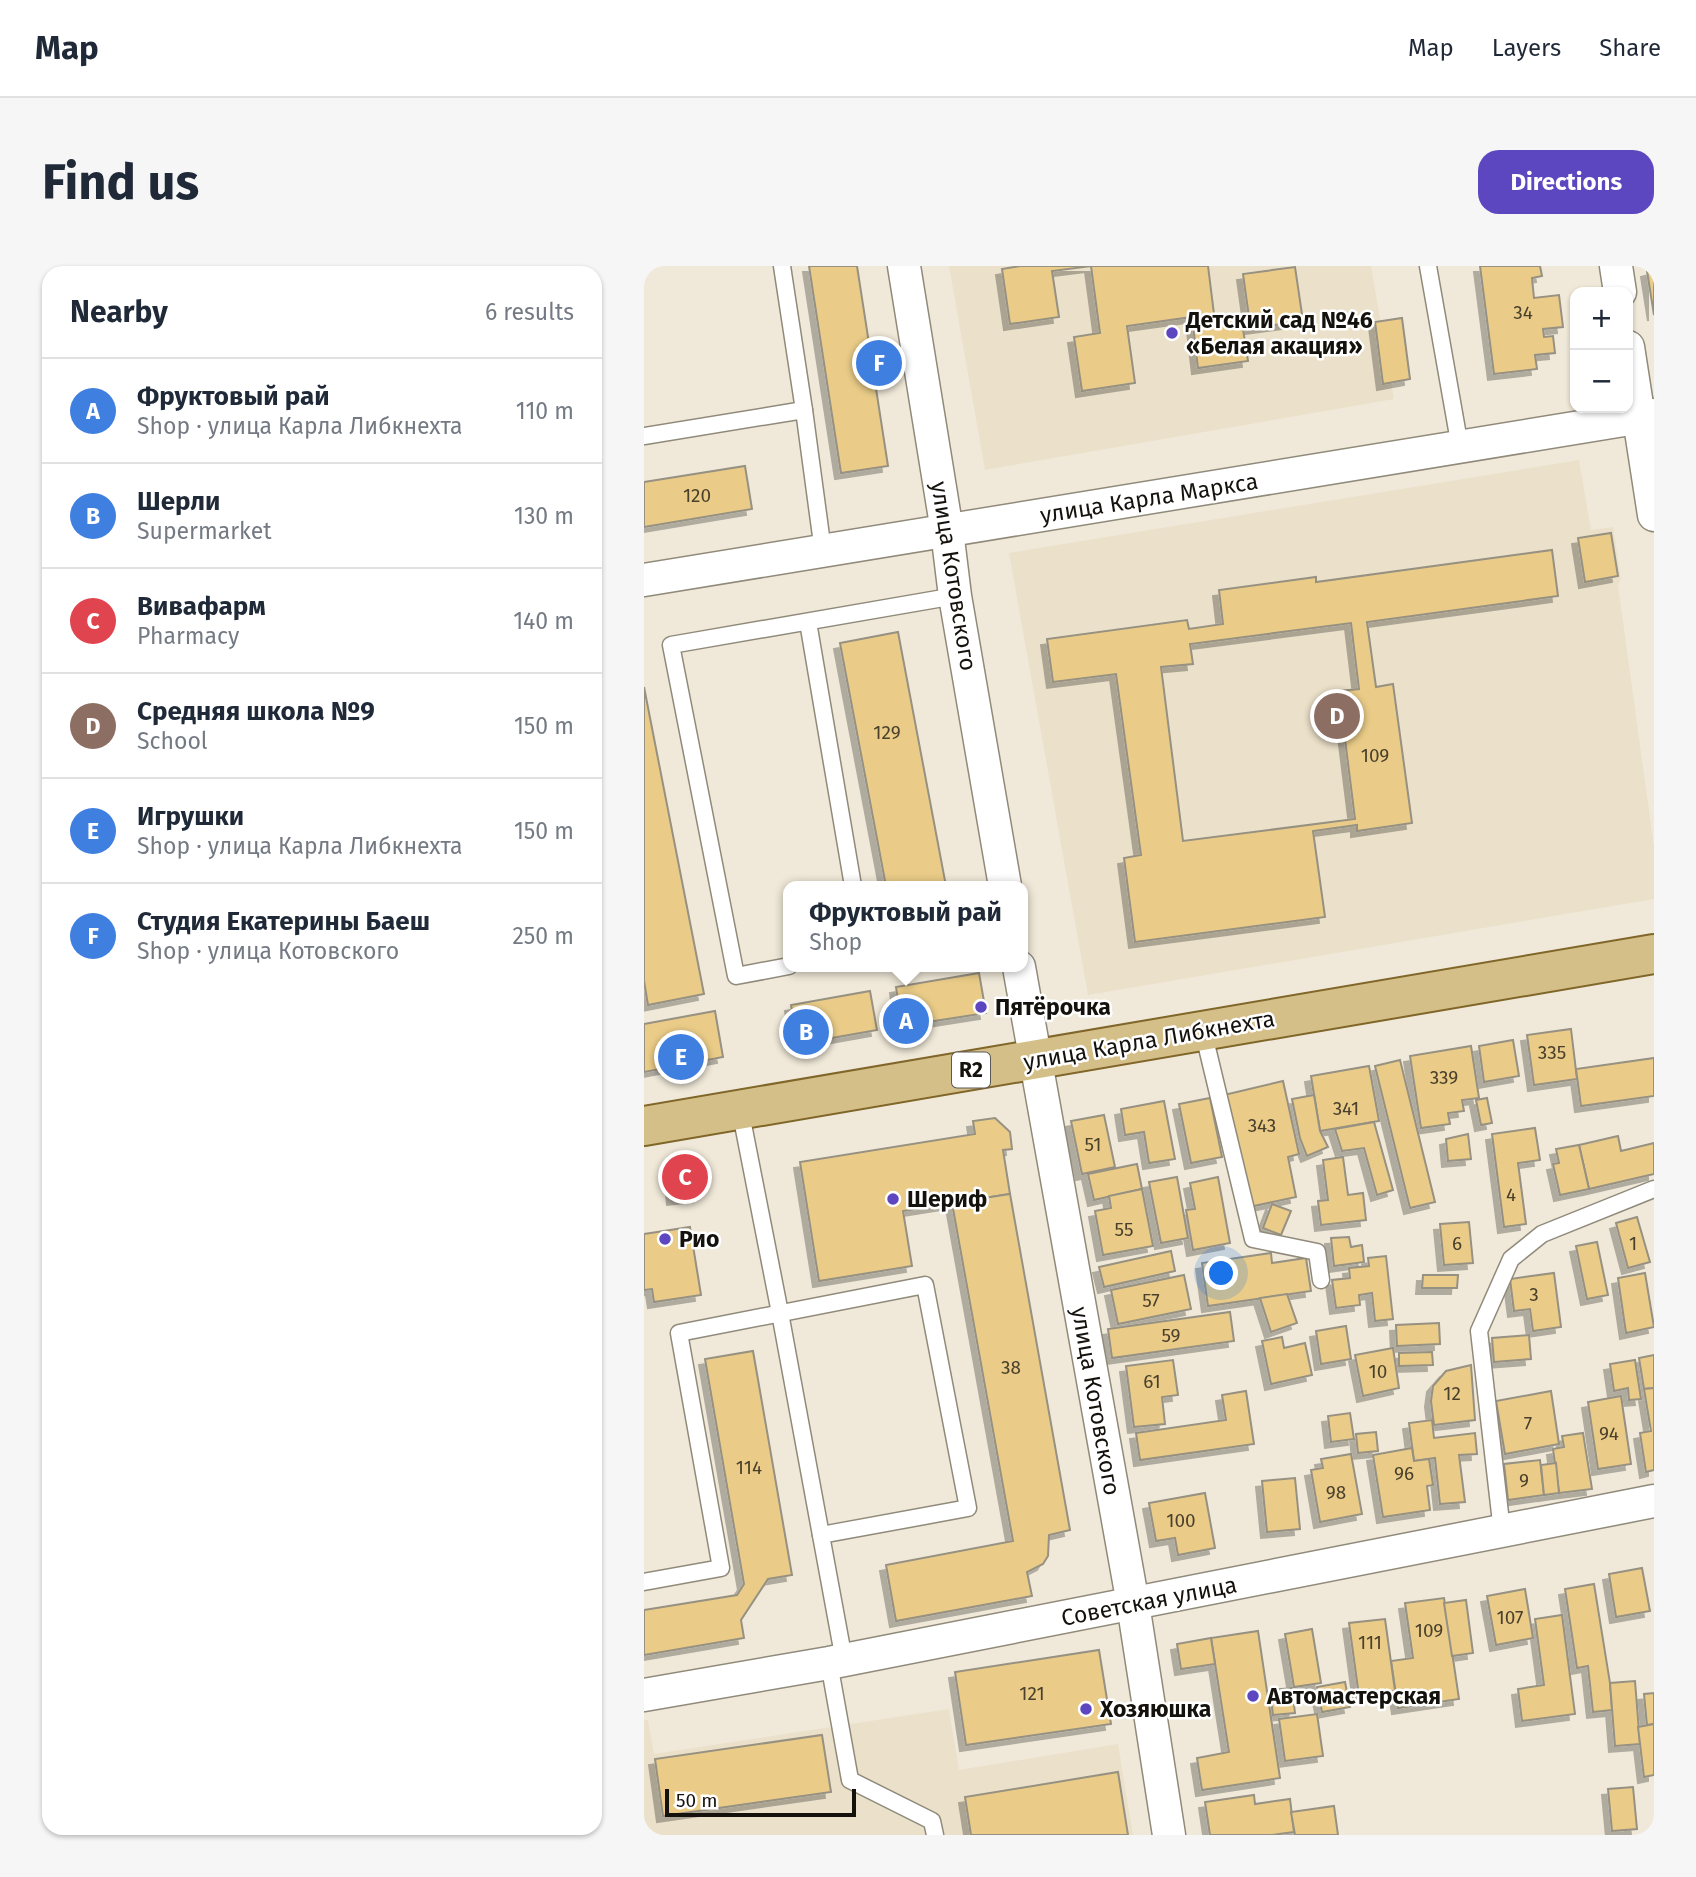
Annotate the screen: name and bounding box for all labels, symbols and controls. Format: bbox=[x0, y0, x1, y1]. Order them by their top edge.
text: Map bbox=[35, 28, 99, 68]
text: Map bbox=[1408, 34, 1454, 62]
text: Layers bbox=[1492, 34, 1561, 62]
text: Share bbox=[1599, 34, 1661, 62]
button: Directions bbox=[1478, 150, 1654, 214]
text: Find us bbox=[42, 153, 199, 212]
map controls bbox=[1570, 287, 1633, 413]
button: + bbox=[1570, 287, 1633, 350]
text: Nearby bbox=[70, 294, 168, 330]
text: 6 results bbox=[485, 298, 574, 326]
house number: 34 bbox=[1513, 301, 1533, 324]
place label: Детский сад №46 «Белая акация» bbox=[1185, 306, 1373, 360]
marker: Детский сад №46 «Белая акация» bbox=[1164, 325, 1180, 341]
pin: F bbox=[856, 337, 902, 389]
button: − bbox=[1570, 350, 1633, 413]
text: Фруктовый рай bbox=[137, 381, 330, 412]
text: A bbox=[86, 397, 100, 425]
text: 110 m bbox=[516, 397, 574, 425]
text: Shop · улица Карла Либкнехта bbox=[137, 412, 462, 440]
street label: улица Карла Маркса bbox=[1038, 467, 1260, 529]
street label: улица Котовского bbox=[925, 479, 983, 673]
house number: 120 bbox=[683, 484, 711, 507]
text: Шерли bbox=[137, 486, 220, 517]
text: B bbox=[86, 502, 100, 530]
text: 130 m bbox=[514, 502, 574, 530]
text: Supermarket bbox=[137, 517, 272, 545]
text: Вивафарм bbox=[137, 591, 266, 622]
text: C bbox=[86, 607, 100, 635]
text: 140 m bbox=[513, 607, 574, 635]
text: Pharmacy bbox=[137, 622, 239, 650]
pin: D bbox=[1314, 690, 1360, 742]
text: Средняя школа №9 bbox=[137, 696, 375, 727]
text: D bbox=[86, 712, 100, 740]
text: 150 m bbox=[514, 712, 574, 740]
house number: 129 bbox=[873, 721, 901, 744]
text: School bbox=[137, 727, 208, 755]
house number: 109 bbox=[1361, 744, 1389, 767]
text: Игрушки bbox=[137, 801, 244, 832]
text: E bbox=[87, 817, 99, 845]
text: 150 m bbox=[514, 817, 574, 845]
text: Shop · улица Карла Либкнехта bbox=[137, 832, 462, 860]
popup bbox=[783, 881, 1028, 972]
text: Фруктовый рай bbox=[809, 897, 1002, 928]
text: Студия Екатерины Баеш bbox=[137, 906, 430, 937]
text: F bbox=[87, 922, 99, 950]
text: 250 m bbox=[512, 922, 574, 950]
text: Shop bbox=[809, 928, 862, 956]
text: Shop · улица Котовского bbox=[137, 937, 399, 965]
place label: Пятёрочка bbox=[995, 993, 1111, 1021]
pin: A bbox=[883, 995, 929, 1047]
marker: Пятёрочка bbox=[973, 999, 989, 1015]
street label: улица Карла Либкнехта bbox=[1021, 1004, 1277, 1076]
pin: B bbox=[783, 1006, 829, 1058]
pin: E bbox=[658, 1031, 704, 1083]
house number: 335 bbox=[1538, 1041, 1566, 1064]
road number: R2 bbox=[952, 1052, 990, 1088]
house number: 339 bbox=[1430, 1066, 1458, 1089]
house number: 341 bbox=[1333, 1097, 1359, 1120]
house number: 343 bbox=[1248, 1114, 1276, 1137]
house number: 51 bbox=[1085, 1133, 1101, 1156]
pin: C bbox=[662, 1151, 708, 1203]
house number: 4 bbox=[1506, 1183, 1516, 1206]
place label: Шериф bbox=[907, 1185, 987, 1213]
marker: Шериф bbox=[885, 1191, 901, 1207]
house number: 55 bbox=[1115, 1218, 1133, 1241]
place label: Рио bbox=[679, 1225, 719, 1253]
marker: Рио bbox=[657, 1231, 673, 1247]
house number: 6 bbox=[1452, 1232, 1462, 1255]
house number: 1 bbox=[1629, 1232, 1637, 1255]
your location bbox=[1204, 1256, 1238, 1290]
house number: 3 bbox=[1529, 1283, 1539, 1306]
house number: 57 bbox=[1142, 1289, 1160, 1312]
street label: улица Котовского bbox=[1066, 1304, 1126, 1498]
house number: 59 bbox=[1161, 1324, 1181, 1347]
house number: 38 bbox=[1001, 1356, 1021, 1379]
house number: 10 bbox=[1369, 1360, 1387, 1383]
house number: 61 bbox=[1143, 1370, 1161, 1393]
house number: 12 bbox=[1443, 1382, 1461, 1405]
house number: 7 bbox=[1524, 1412, 1532, 1435]
house number: 94 bbox=[1599, 1422, 1619, 1445]
house number: 114 bbox=[736, 1456, 762, 1479]
house number: 96 bbox=[1394, 1462, 1414, 1485]
house number: 9 bbox=[1519, 1469, 1529, 1492]
house number: 98 bbox=[1326, 1481, 1346, 1504]
house number: 100 bbox=[1166, 1509, 1196, 1532]
street label: Советская улица bbox=[1059, 1570, 1239, 1632]
house number: 107 bbox=[1497, 1606, 1523, 1629]
house number: 109 bbox=[1415, 1619, 1443, 1642]
house number: 111 bbox=[1358, 1631, 1382, 1654]
house number: 121 bbox=[1019, 1682, 1045, 1705]
place label: Автомастерская bbox=[1266, 1682, 1441, 1710]
marker: Автомастерская bbox=[1245, 1688, 1261, 1704]
place label: Хозяюшка bbox=[1099, 1695, 1211, 1723]
marker: Хозяюшка bbox=[1078, 1701, 1094, 1717]
scale bar bbox=[665, 1786, 856, 1818]
text: 50 m bbox=[676, 1789, 717, 1812]

